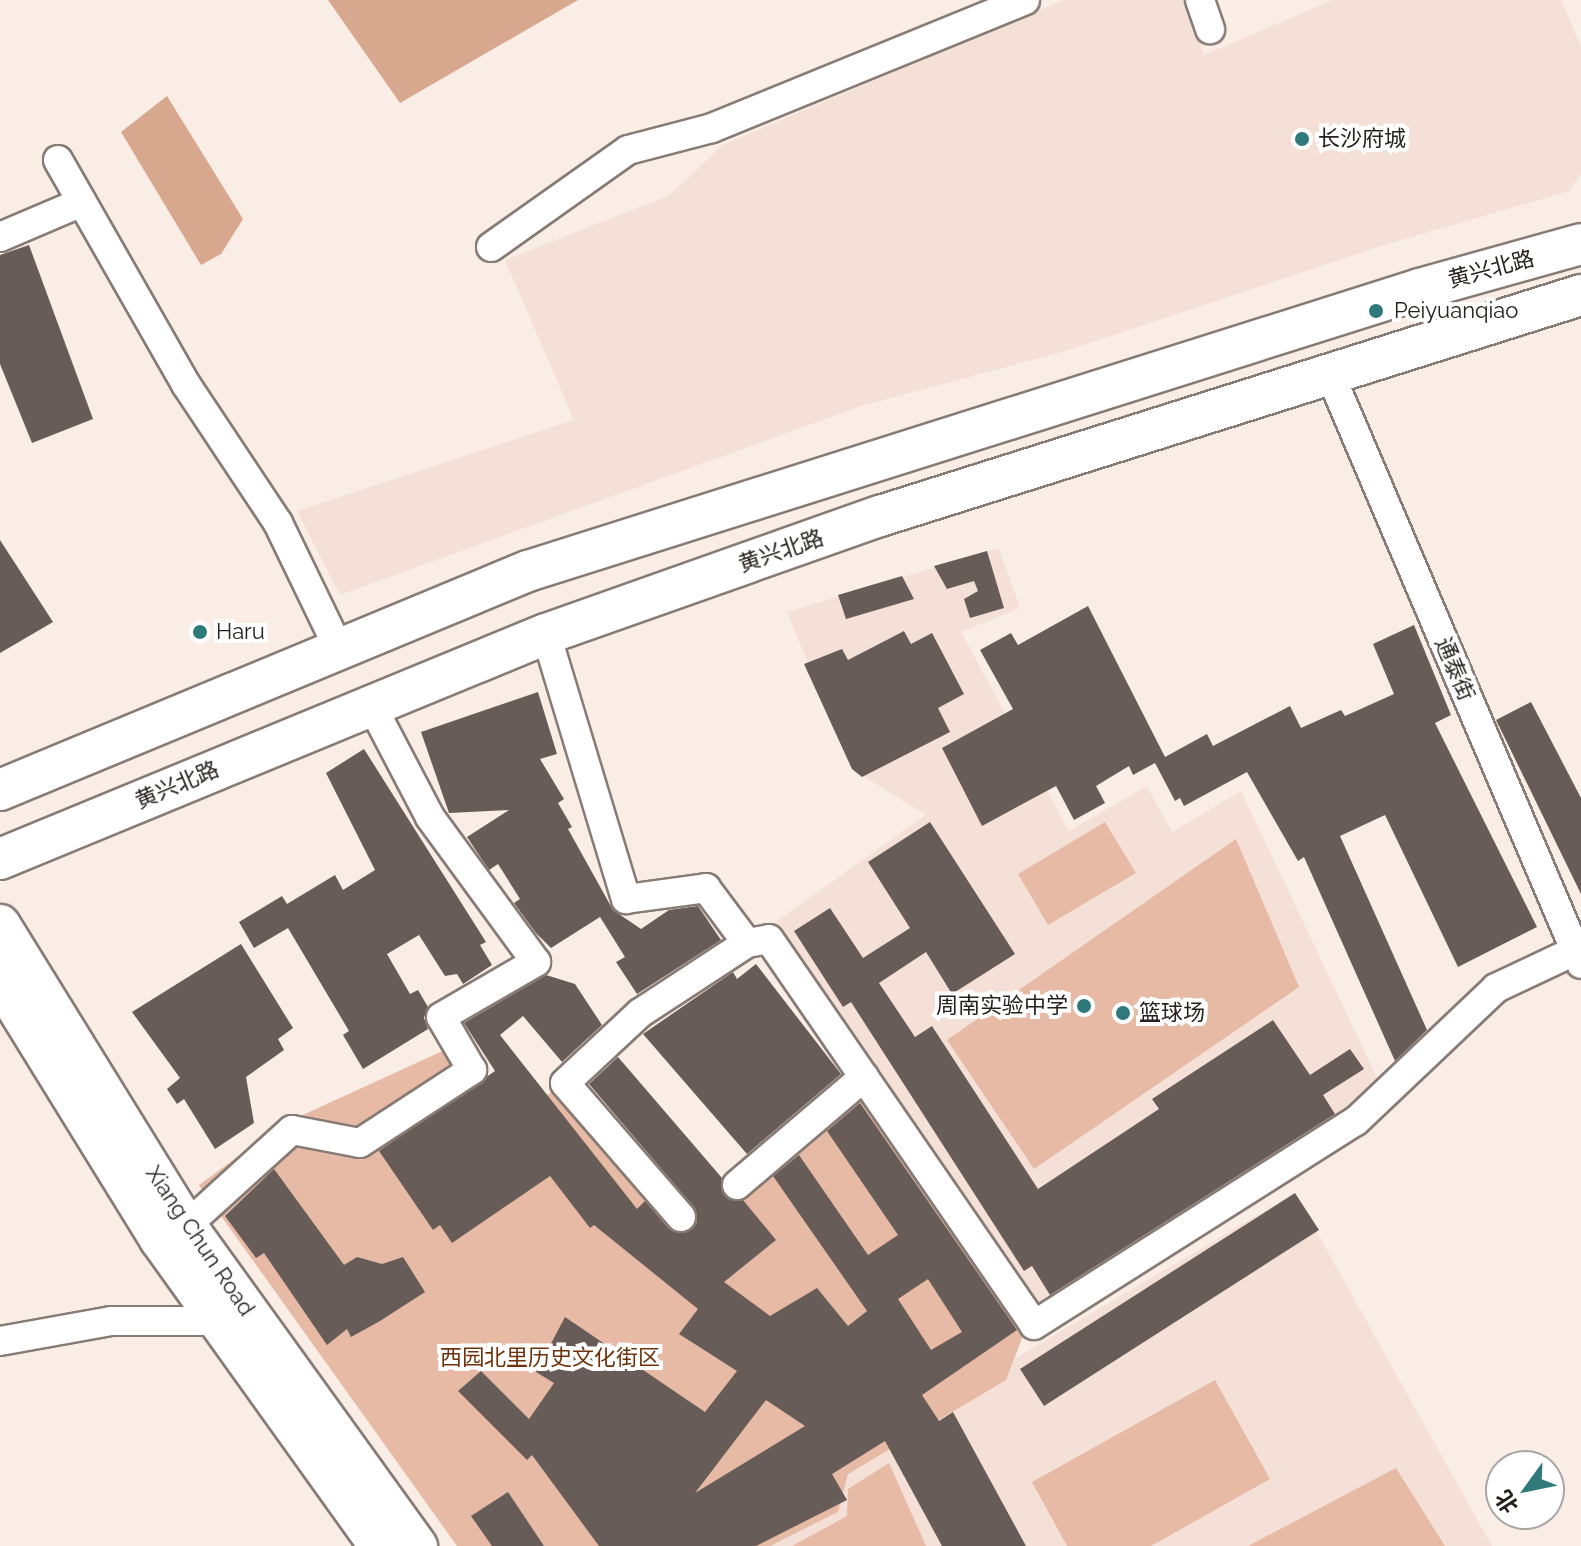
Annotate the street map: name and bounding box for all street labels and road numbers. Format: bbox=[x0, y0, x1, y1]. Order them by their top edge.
street label: 黄兴北路 bbox=[1445, 245, 1537, 293]
street label: 黄兴北路 bbox=[735, 524, 827, 578]
street label: 通泰街 bbox=[1430, 633, 1480, 705]
street label: 黄兴北路 bbox=[131, 756, 223, 814]
street label: Xiang Chun Road bbox=[140, 1161, 260, 1321]

